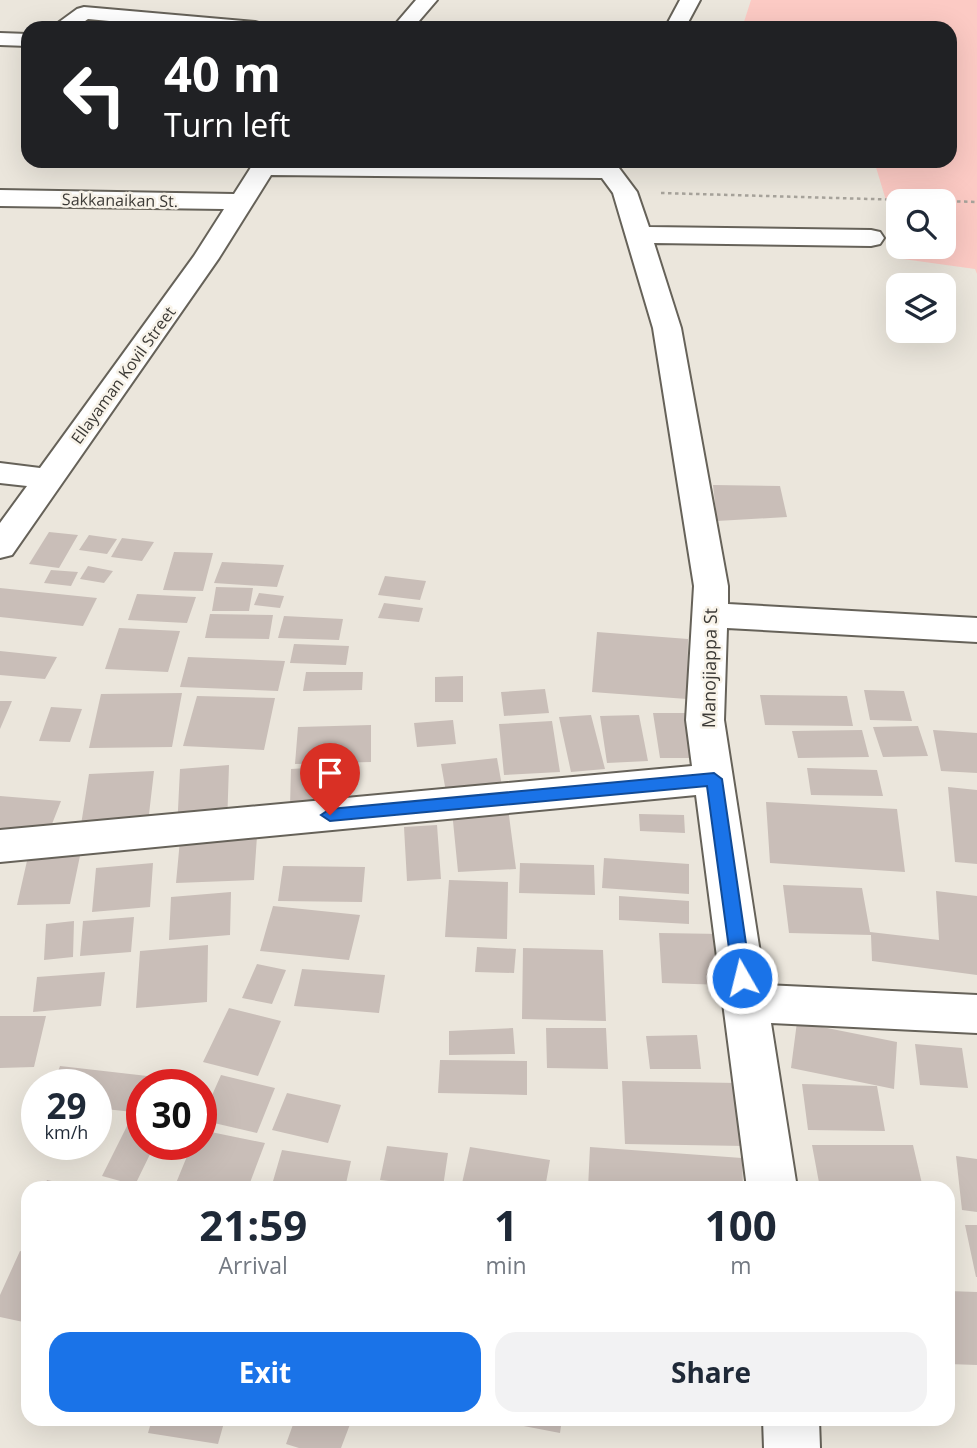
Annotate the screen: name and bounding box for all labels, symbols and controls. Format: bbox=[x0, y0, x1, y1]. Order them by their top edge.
text: 40 m bbox=[164, 40, 281, 106]
icon: left bbox=[49, 49, 140, 140]
text: Turn left bbox=[164, 103, 290, 146]
street label: Sakkanaikan St. bbox=[62, 188, 178, 212]
map controls bbox=[886, 189, 956, 343]
button: search bbox=[886, 189, 956, 259]
button: layers bbox=[886, 273, 956, 343]
street label: Ellayaman Kovil Street bbox=[66, 302, 180, 448]
street label: Manojiappa St bbox=[696, 608, 722, 728]
pin bbox=[300, 743, 360, 815]
icon: arrive bbox=[311, 754, 349, 792]
position arrow bbox=[705, 941, 779, 1015]
speed limit sign: 30 bbox=[126, 1069, 217, 1160]
text: 29 bbox=[46, 1082, 87, 1129]
text: km/h bbox=[45, 1120, 88, 1144]
text: 21:59 bbox=[199, 1196, 307, 1253]
text: 1 bbox=[494, 1196, 518, 1253]
text: 100 bbox=[705, 1196, 777, 1253]
text: Arrival bbox=[219, 1249, 288, 1281]
text: min bbox=[485, 1249, 527, 1281]
text: m bbox=[730, 1249, 751, 1281]
button: Exit bbox=[49, 1332, 481, 1412]
button: Share bbox=[495, 1332, 927, 1412]

